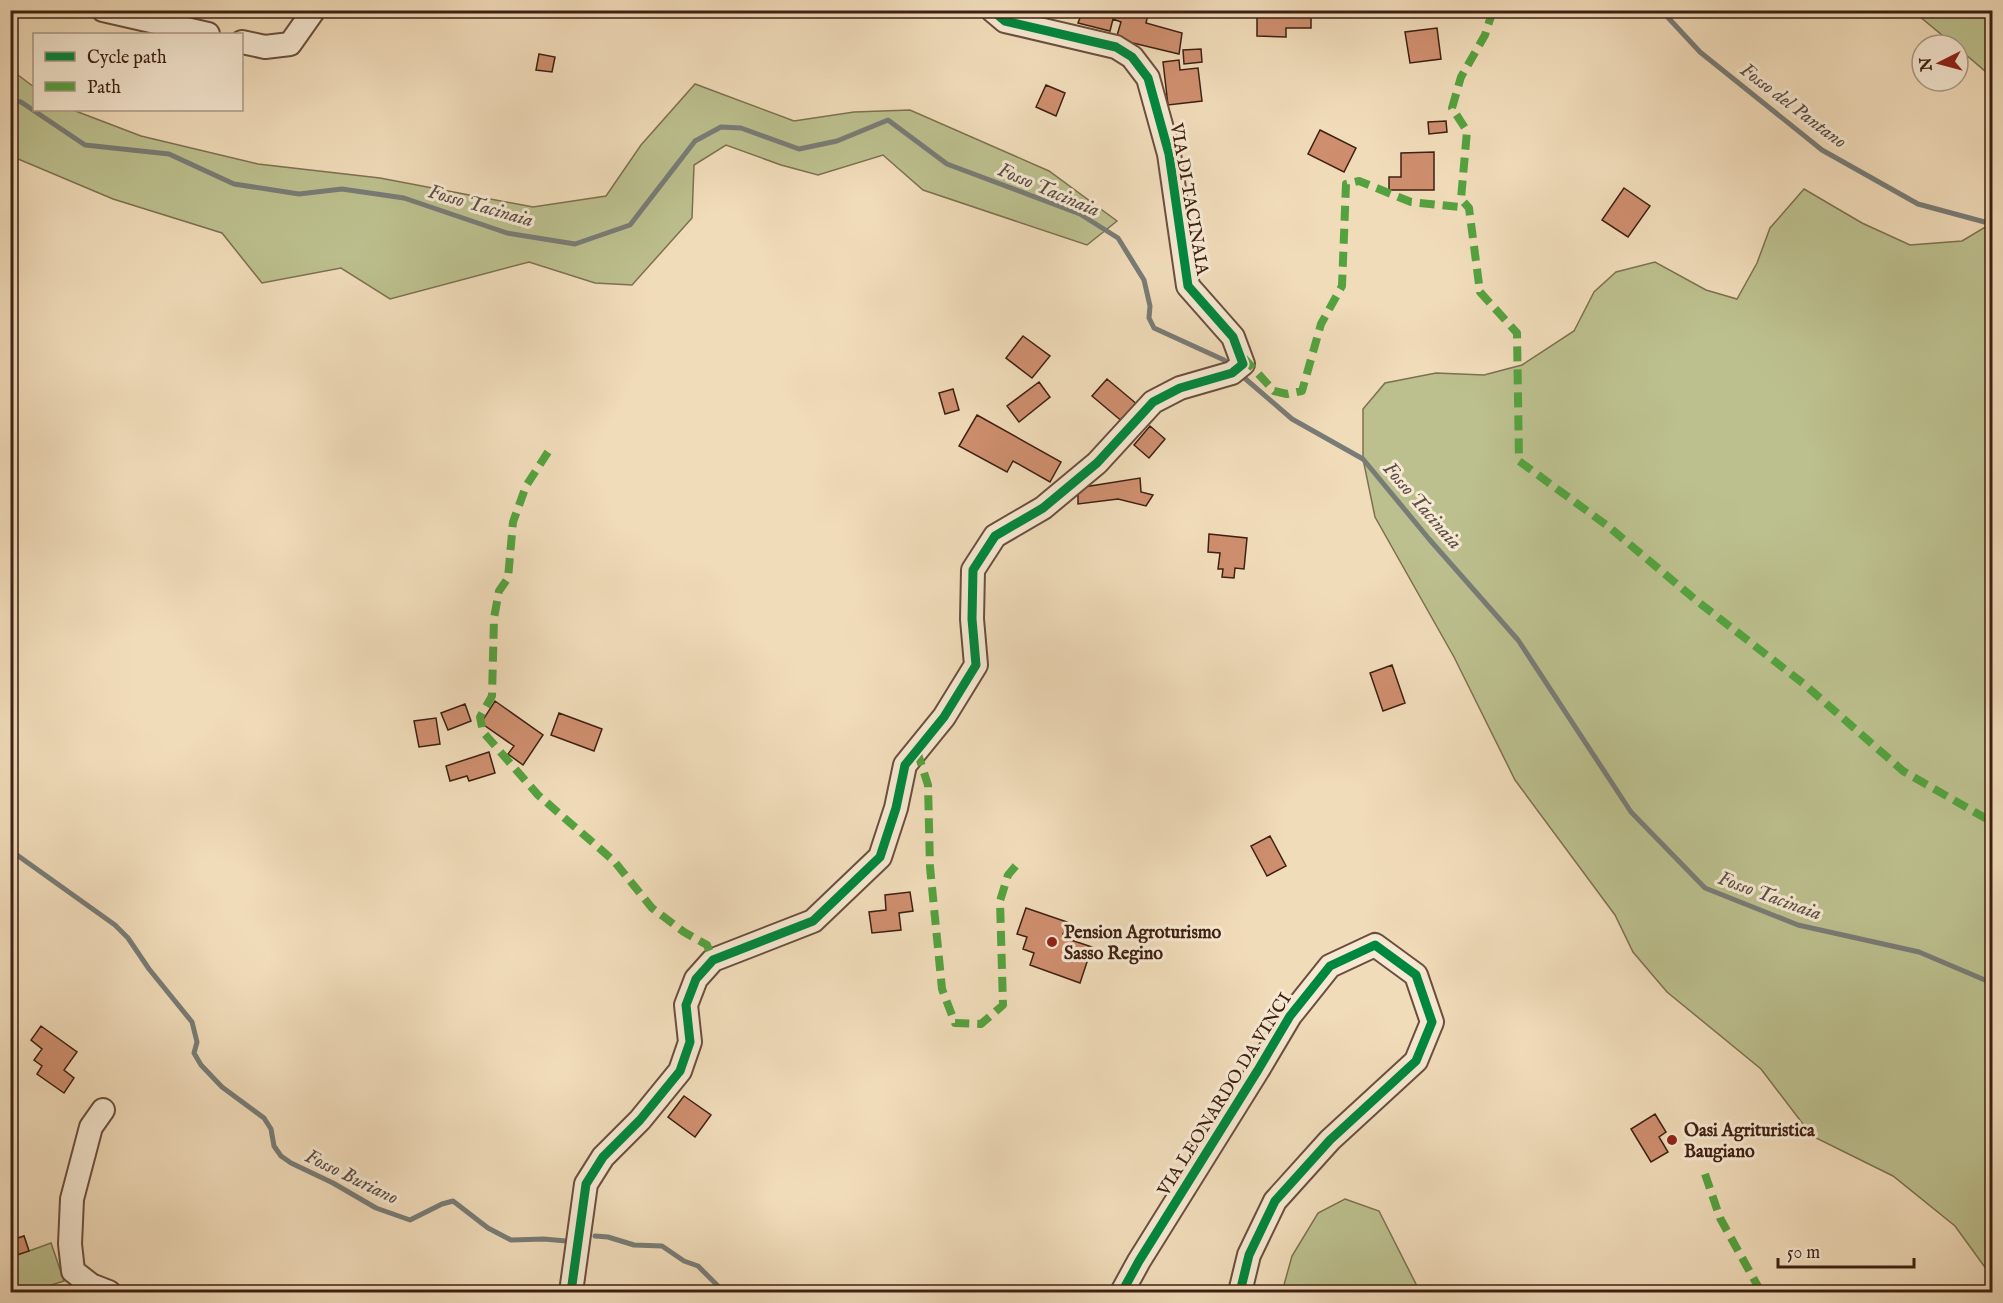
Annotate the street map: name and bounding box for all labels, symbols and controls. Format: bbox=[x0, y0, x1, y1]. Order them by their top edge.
legend bbox=[33, 33, 243, 111]
north arrow bbox=[1910, 33, 1970, 93]
text: Cycle path bbox=[87, 47, 167, 70]
text: N bbox=[1916, 56, 1938, 73]
water label: Fosso del Pantano bbox=[1735, 58, 1851, 154]
text: Path bbox=[87, 77, 121, 100]
street label: VIA DI TACINAIA bbox=[1164, 120, 1213, 278]
water label: Fosso Tacinaia bbox=[994, 158, 1103, 223]
water label: Fosso Tacinaia bbox=[425, 179, 536, 233]
water label: Fosso Tacinaia bbox=[1377, 457, 1467, 555]
water label: Fosso Tacinaia bbox=[1714, 866, 1825, 927]
place label: Pension Agroturismo Sasso Regino bbox=[1064, 922, 1222, 966]
marker: Pension Agroturismo Sasso Regino bbox=[1045, 935, 1059, 949]
street label: VIA LEONARDO DA VINCI bbox=[1153, 989, 1298, 1202]
place label: Oasi Agrituristica Baugiano bbox=[1684, 1120, 1816, 1164]
marker: Oasi Agrituristica Baugiano bbox=[1665, 1133, 1679, 1147]
water label: Fosso Buriano bbox=[301, 1144, 402, 1211]
scale bar bbox=[1778, 1231, 1914, 1269]
text: 50 m bbox=[1787, 1242, 1820, 1265]

